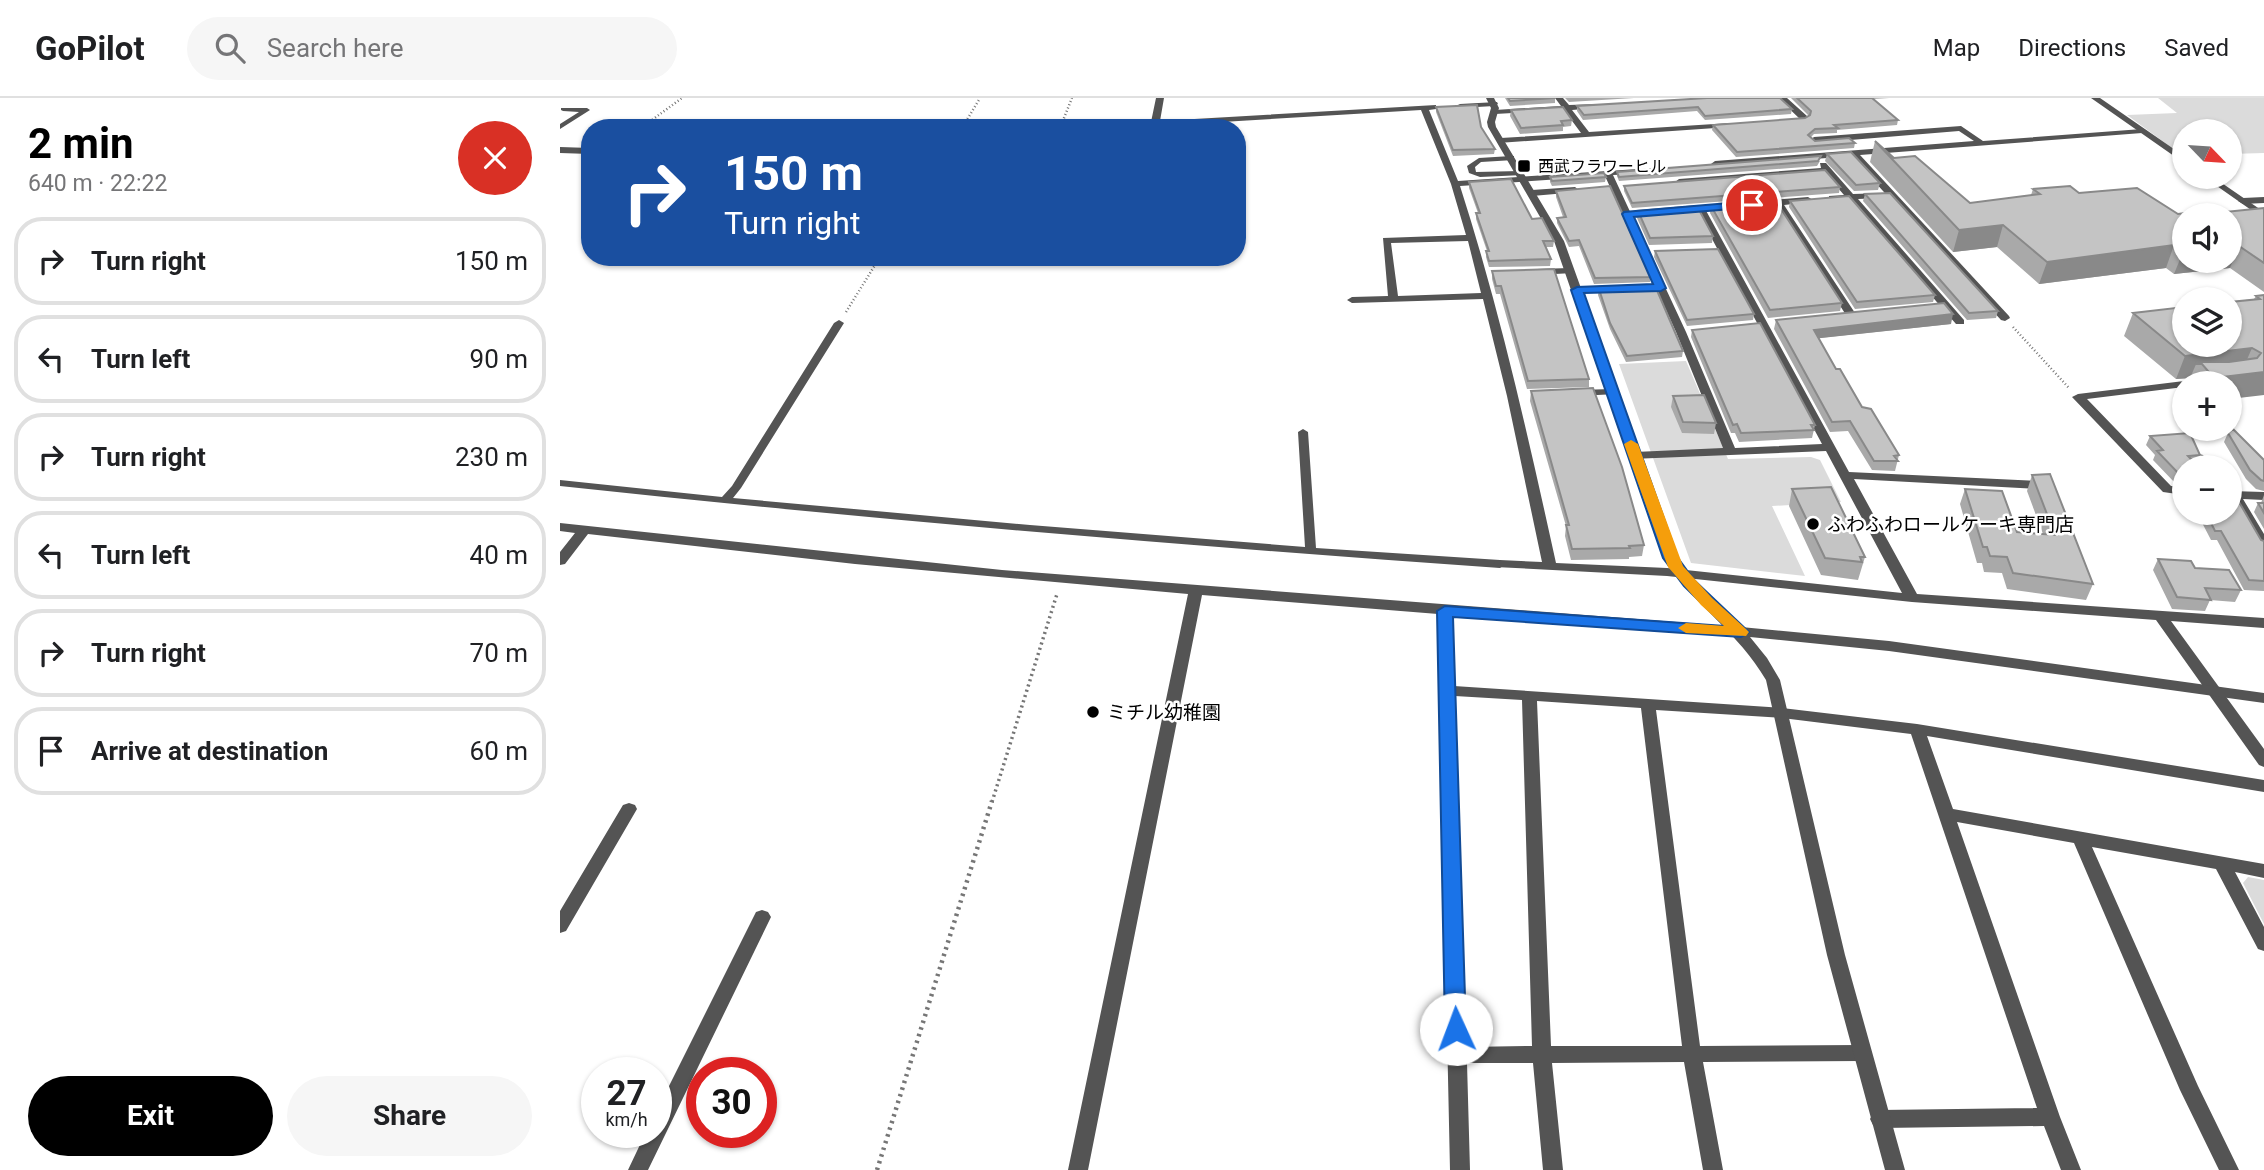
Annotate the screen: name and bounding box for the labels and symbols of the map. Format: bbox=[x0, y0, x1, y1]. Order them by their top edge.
north arrow bbox=[2172, 119, 2242, 189]
place label: 西武フラワーヒル bbox=[1538, 157, 1666, 176]
marker: 西武フラワーヒル bbox=[1516, 158, 1532, 174]
pin bbox=[1722, 175, 1782, 235]
place label: ふわふわロールケーキ専門店 bbox=[1827, 513, 2074, 536]
marker: ふわふわロールケーキ専門店 bbox=[1805, 516, 1821, 532]
place label: ミチル幼稚園 bbox=[1107, 701, 1221, 724]
marker: ミチル幼稚園 bbox=[1085, 704, 1101, 720]
position arrow bbox=[1419, 992, 1493, 1066]
speed limit sign: 30 bbox=[686, 1057, 777, 1148]

